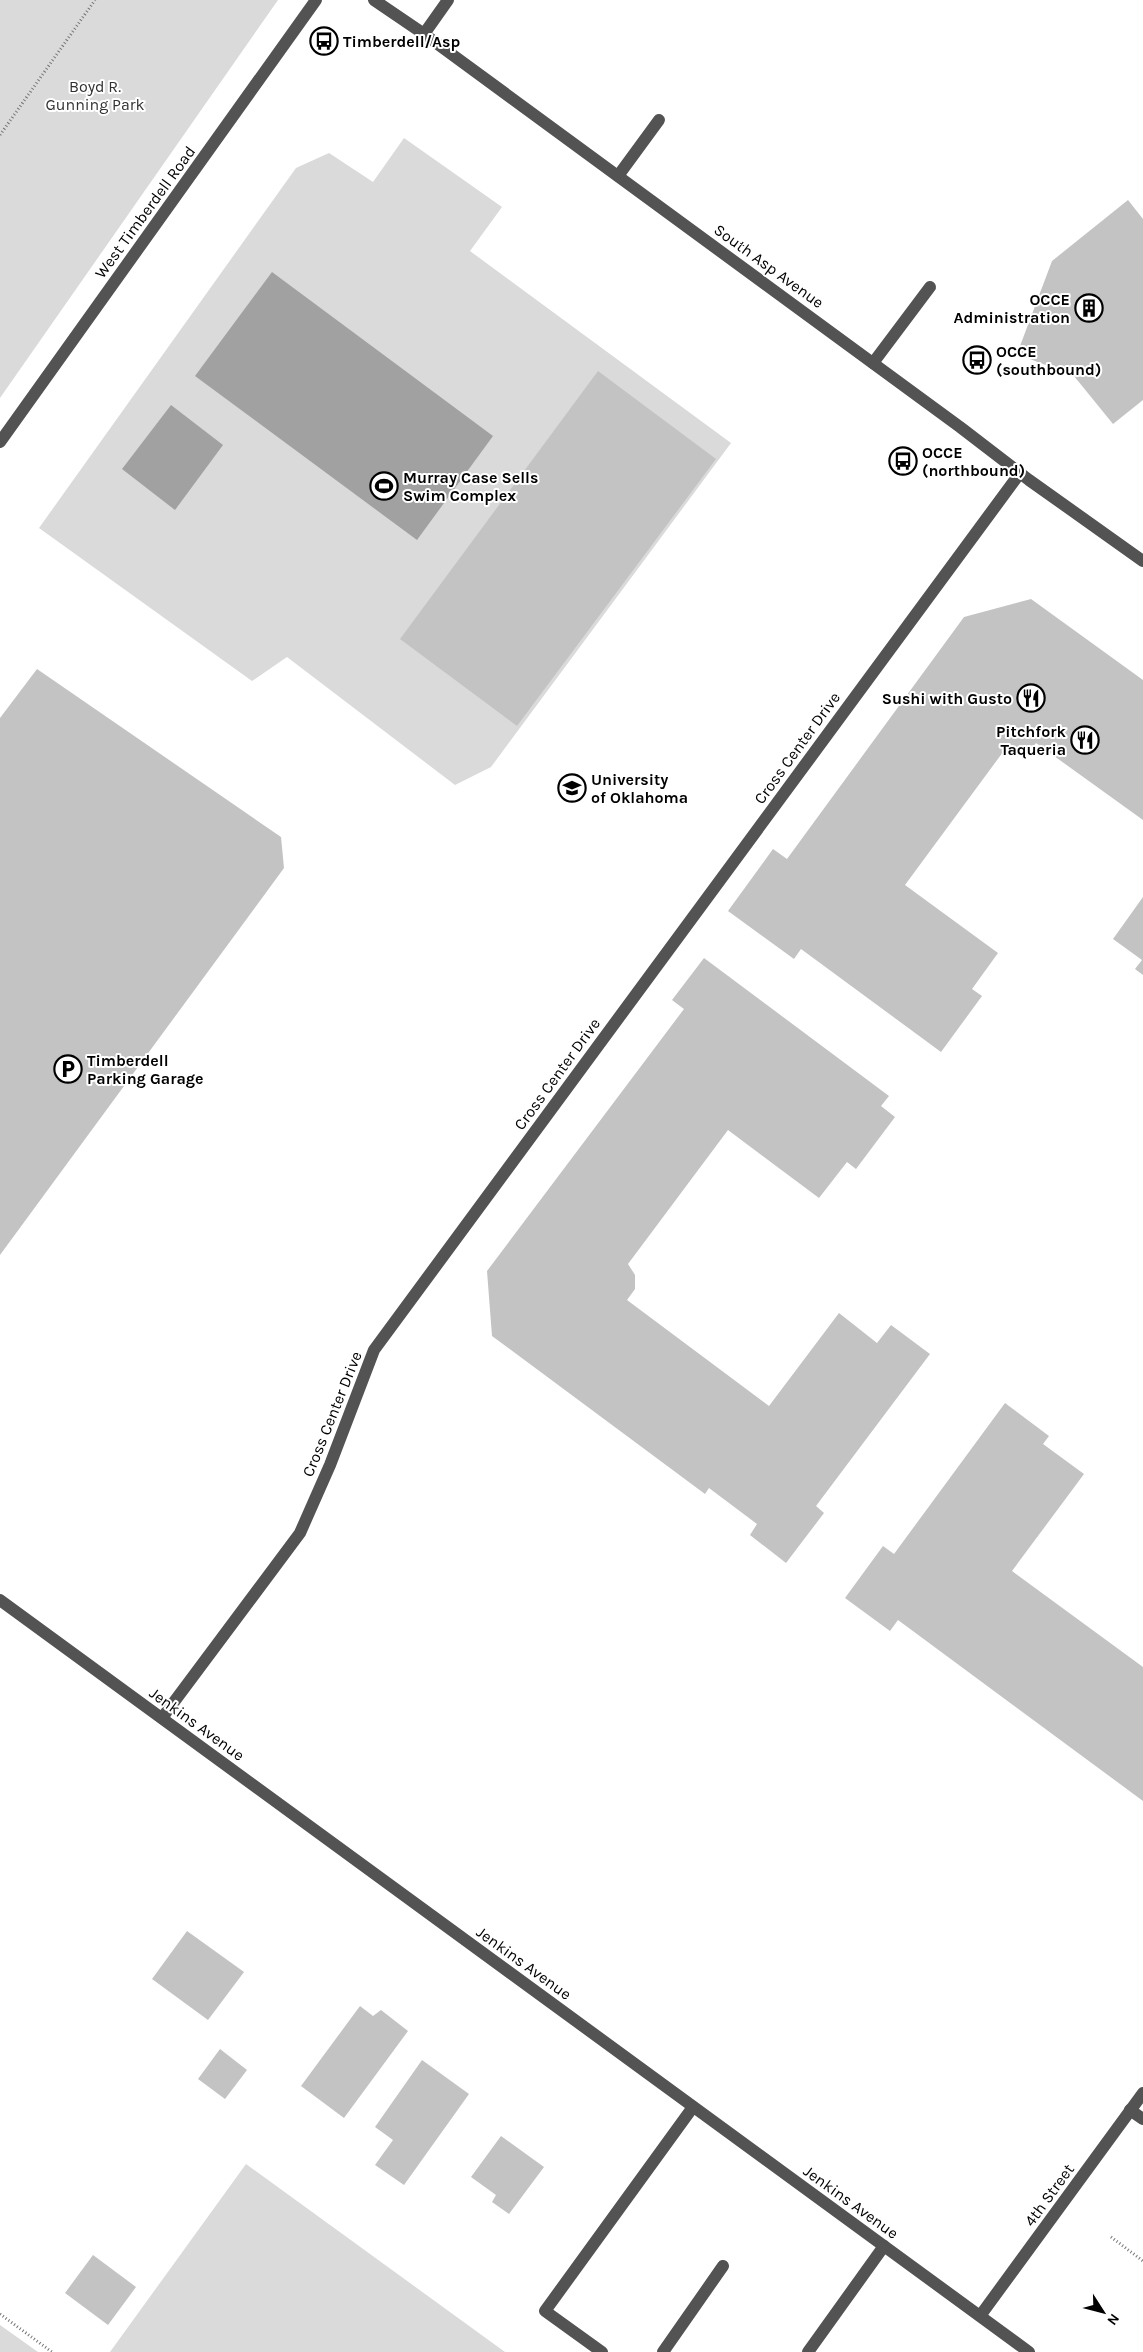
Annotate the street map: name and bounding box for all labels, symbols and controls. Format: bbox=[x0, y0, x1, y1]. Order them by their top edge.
bus stop icon: Timberdell/Asp bbox=[309, 26, 339, 56]
place label: Timberdell/Asp bbox=[343, 32, 461, 51]
park label: Boyd R. Gunning Park bbox=[45, 77, 145, 114]
street label: West Timberdell Road bbox=[91, 142, 199, 282]
street label: South Asp Avenue bbox=[710, 220, 828, 312]
place label: OCCE Administration bbox=[954, 290, 1070, 327]
building icon: OCCE Administration bbox=[1074, 293, 1104, 323]
place label: OCCE (southbound) bbox=[996, 342, 1101, 379]
bus stop icon: OCCE (southbound) bbox=[962, 345, 992, 375]
place label: OCCE (northbound) bbox=[922, 443, 1025, 480]
bus stop icon: OCCE (northbound) bbox=[888, 446, 918, 476]
place label: Murray Case Sells Swim Complex bbox=[403, 468, 538, 505]
sports icon: Murray Case Sells Swim Complex bbox=[369, 471, 399, 501]
restaurant icon: Sushi with Gusto bbox=[1016, 683, 1046, 713]
street label: Cross Center Drive bbox=[750, 688, 844, 808]
place label: Sushi with Gusto bbox=[882, 689, 1012, 708]
place label: Pitchfork Taqueria bbox=[996, 722, 1067, 759]
restaurant icon: Pitchfork Taqueria bbox=[1070, 725, 1100, 755]
place label: University of Oklahoma bbox=[591, 770, 688, 807]
school or university icon: University of Oklahoma bbox=[557, 773, 587, 803]
street label: Cross Center Drive bbox=[510, 1014, 604, 1134]
place label: Timberdell Parking Garage bbox=[87, 1051, 204, 1088]
parking icon: Timberdell Parking Garage bbox=[53, 1054, 83, 1084]
street label: Cross Center Drive bbox=[298, 1348, 366, 1480]
street label: Jenkins Avenue bbox=[146, 1683, 248, 1765]
street label: Jenkins Avenue bbox=[473, 1922, 575, 2004]
street label: 4th Street bbox=[1020, 2160, 1078, 2230]
street label: Jenkins Avenue bbox=[800, 2161, 902, 2243]
north arrow bbox=[1078, 2287, 1128, 2337]
text: N bbox=[1103, 2310, 1123, 2328]

